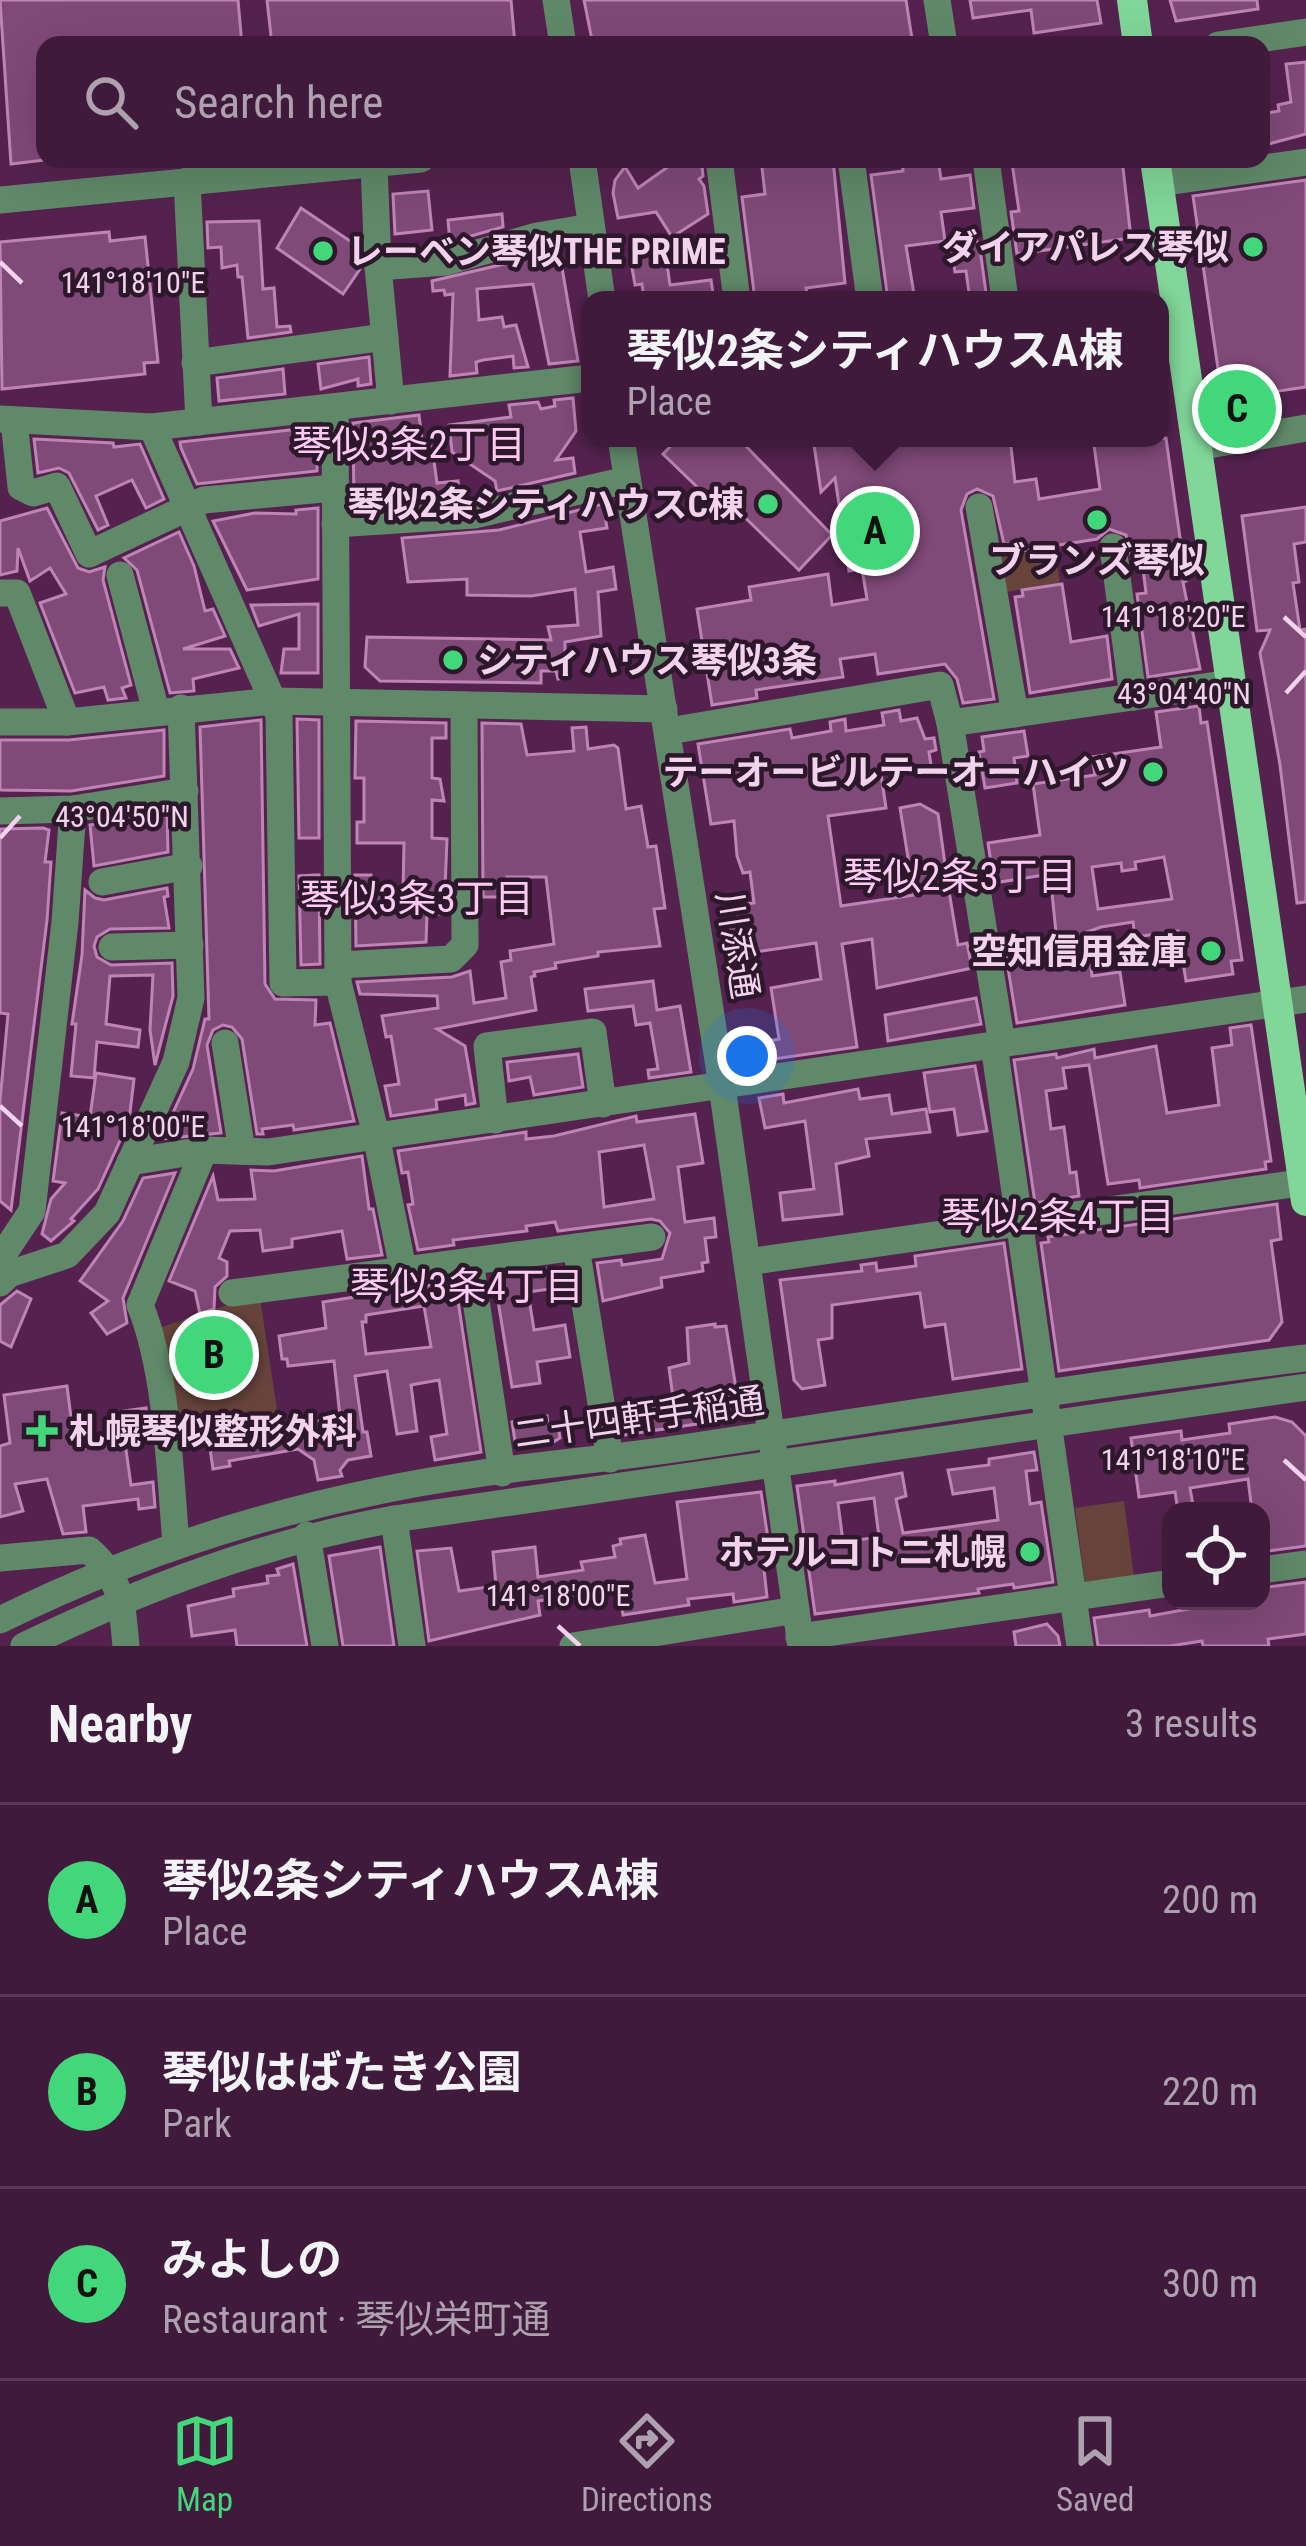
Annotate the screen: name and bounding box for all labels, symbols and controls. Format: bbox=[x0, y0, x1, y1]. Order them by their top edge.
search box bbox=[36, 36, 1270, 168]
icon: search bbox=[78, 69, 144, 135]
text: Search here bbox=[174, 76, 383, 129]
place label: ダイアパレス琴似 bbox=[942, 227, 1229, 269]
place label: レーベン琴似THE PRIME bbox=[347, 231, 726, 273]
marker: ダイアパレス琴似 bbox=[1240, 234, 1266, 260]
marker: レーベン琴似THE PRIME bbox=[310, 238, 336, 264]
text: 141°18'10"E bbox=[61, 265, 205, 300]
popup bbox=[581, 291, 1169, 447]
text: 琴似2条シティハウスA棟 bbox=[627, 324, 1123, 377]
pin: C bbox=[1198, 364, 1276, 454]
text: Place bbox=[627, 379, 712, 425]
district label: 琴似3条2丁目 bbox=[292, 422, 526, 468]
place label: 琴似2条シティハウスC棟 bbox=[347, 484, 744, 526]
pin: A bbox=[836, 486, 914, 576]
marker: 琴似2条シティハウスC棟 bbox=[755, 491, 781, 517]
marker: ブランズ琴似 bbox=[1084, 507, 1110, 533]
place label: ブランズ琴似 bbox=[989, 540, 1205, 582]
text: 141°18'20"E bbox=[1101, 599, 1245, 634]
place label: シティハウス琴似3条 bbox=[477, 640, 817, 682]
marker: シティハウス琴似3条 bbox=[440, 647, 466, 673]
text: 43°04'40"N bbox=[1117, 676, 1251, 711]
place label: テーオービルテーオーハイツ bbox=[662, 752, 1129, 794]
marker: テーオービルテーオーハイツ bbox=[1140, 759, 1166, 785]
text: 43°04'50"N bbox=[55, 799, 189, 834]
district label: 琴似2条3丁目 bbox=[843, 854, 1077, 900]
district label: 琴似3条3丁目 bbox=[300, 876, 534, 922]
street label: 川添通 bbox=[708, 889, 766, 1002]
place label: 空知信用金庫 bbox=[971, 931, 1187, 973]
marker: 空知信用金庫 bbox=[1198, 938, 1224, 964]
your location bbox=[717, 1026, 777, 1086]
text: 141°18'00"E bbox=[61, 1109, 205, 1144]
district label: 琴似2条4丁目 bbox=[941, 1194, 1175, 1240]
district label: 琴似3条4丁目 bbox=[350, 1264, 584, 1310]
pin: B bbox=[175, 1310, 253, 1400]
street label: 二十四軒手稲通 bbox=[511, 1380, 767, 1456]
place label: 札幌琴似整形外科 bbox=[69, 1411, 357, 1453]
marker: 札幌琴似整形外科 bbox=[26, 1415, 58, 1447]
text: 141°18'10"E bbox=[1101, 1442, 1245, 1477]
map controls bbox=[1162, 1502, 1270, 1610]
button: locate bbox=[1162, 1502, 1270, 1610]
place label: ホテルコトニ札幌 bbox=[719, 1532, 1006, 1574]
marker: ホテルコトニ札幌 bbox=[1017, 1539, 1043, 1565]
text: 141°18'00"E bbox=[486, 1578, 630, 1613]
text: Nearby bbox=[48, 1695, 192, 1754]
text: 3 results bbox=[1125, 1701, 1258, 1747]
text: 琴似2条シティハウスA棟 bbox=[162, 1854, 659, 1907]
text: A bbox=[75, 1877, 99, 1923]
text: 200 m bbox=[1162, 1877, 1258, 1923]
text: Place bbox=[162, 1909, 248, 1955]
text: 琴似はばたき公園 bbox=[162, 2046, 522, 2099]
text: B bbox=[76, 2069, 98, 2115]
text: 220 m bbox=[1162, 2069, 1258, 2115]
text: Park bbox=[162, 2101, 232, 2147]
text: みよしの bbox=[162, 2233, 342, 2286]
text: C bbox=[76, 2261, 98, 2307]
text: 300 m bbox=[1162, 2261, 1258, 2307]
text: Restaurant · 琴似栄町通 bbox=[162, 2297, 550, 2343]
tab: Map bbox=[172, 2408, 238, 2519]
tab: Directions bbox=[581, 2408, 713, 2519]
tab: Saved bbox=[1056, 2408, 1134, 2519]

